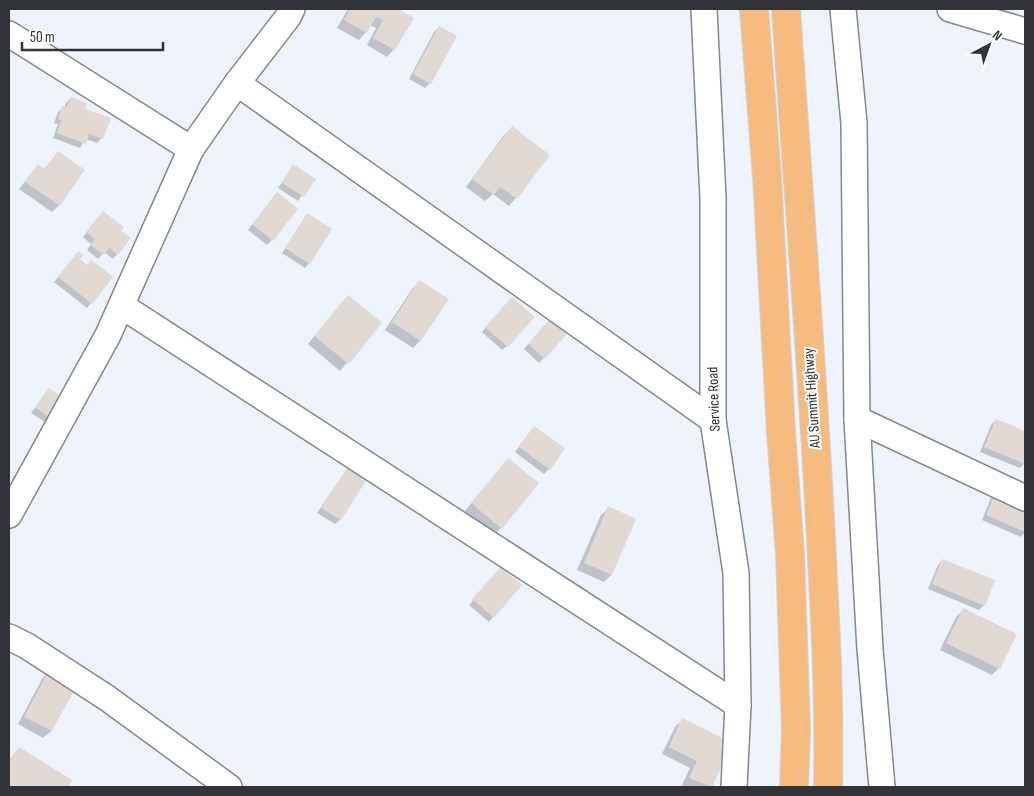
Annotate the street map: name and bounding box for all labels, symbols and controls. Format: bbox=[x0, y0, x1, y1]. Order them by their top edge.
scale bar bbox=[22, 20, 164, 52]
north arrow bbox=[964, 20, 1014, 70]
text: N bbox=[989, 27, 1006, 44]
text: 50 m bbox=[30, 28, 55, 47]
street label: AU Summit Highway bbox=[799, 347, 825, 450]
street label: Service Road bbox=[703, 366, 725, 432]

